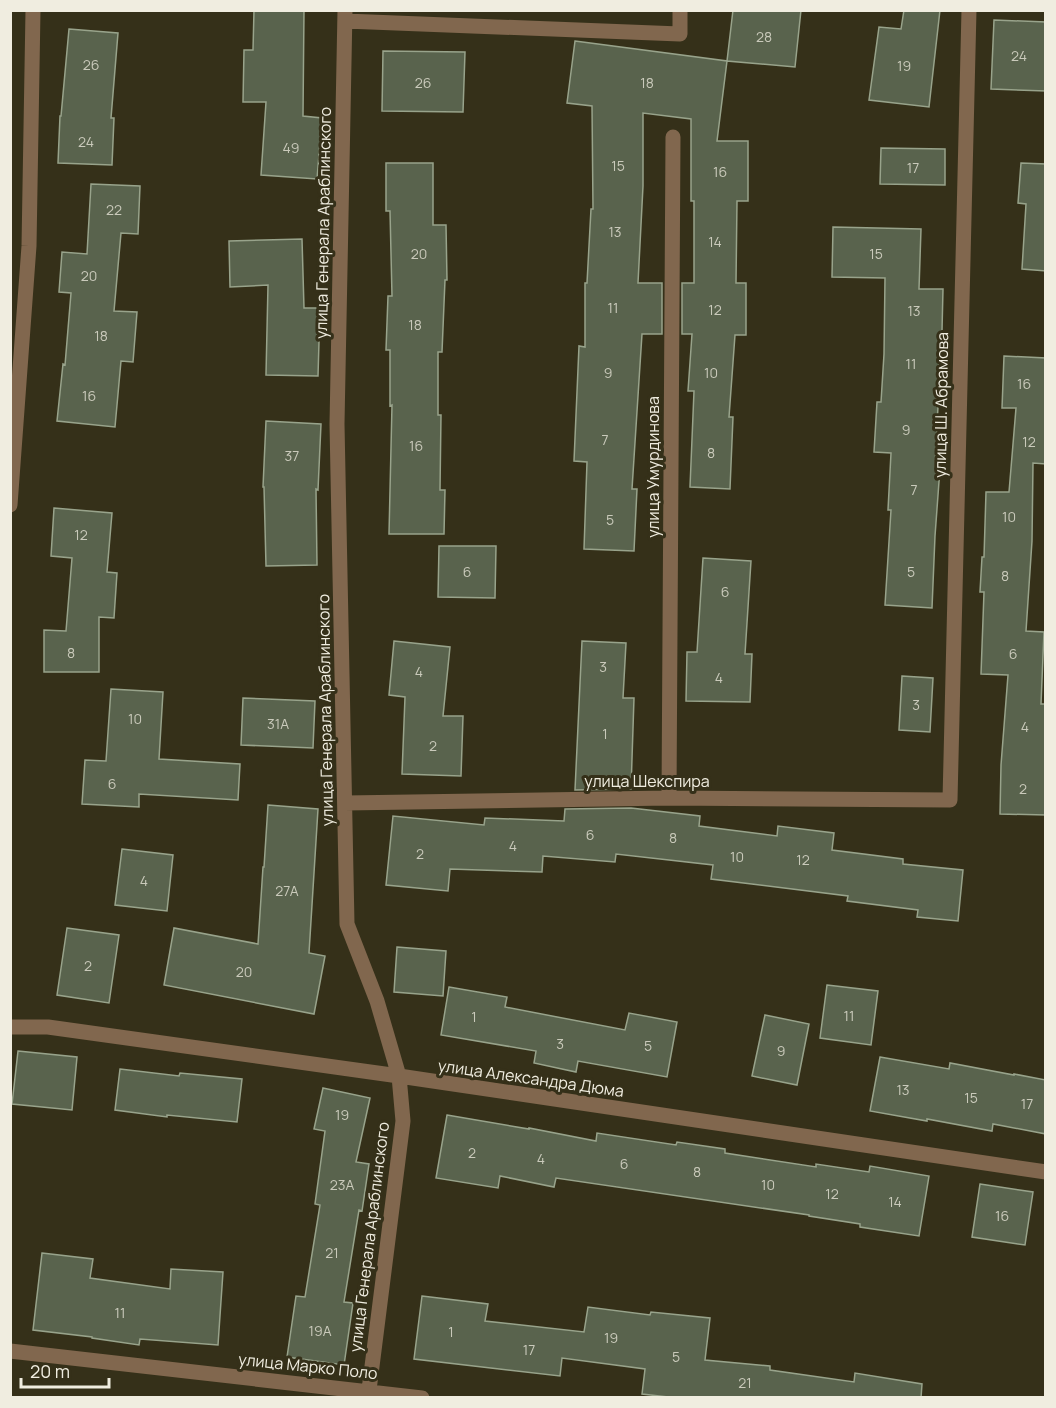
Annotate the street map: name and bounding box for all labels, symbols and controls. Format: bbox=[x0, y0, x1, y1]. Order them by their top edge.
house number: 28 bbox=[756, 27, 772, 46]
house number: 24 bbox=[1011, 46, 1027, 65]
house number: 26 bbox=[83, 55, 99, 74]
house number: 19 bbox=[897, 56, 911, 75]
house number: 26 bbox=[415, 73, 431, 92]
house number: 18 bbox=[640, 73, 654, 92]
street label: улица Генерала Араблинского bbox=[310, 107, 336, 339]
house number: 24 bbox=[78, 132, 94, 151]
house number: 49 bbox=[283, 138, 299, 157]
house number: 15 bbox=[611, 156, 625, 175]
house number: 17 bbox=[907, 158, 919, 177]
house number: 16 bbox=[713, 162, 727, 181]
house number: 22 bbox=[106, 200, 122, 219]
house number: 13 bbox=[608, 222, 622, 241]
house number: 14 bbox=[708, 232, 722, 251]
house number: 20 bbox=[411, 244, 427, 263]
house number: 15 bbox=[869, 244, 883, 263]
house number: 20 bbox=[81, 266, 97, 285]
house number: 11 bbox=[608, 298, 618, 317]
house number: 12 bbox=[708, 300, 722, 319]
house number: 13 bbox=[907, 301, 921, 320]
house number: 18 bbox=[408, 315, 422, 334]
house number: 18 bbox=[94, 326, 108, 345]
street label: улица Ш. Абрамова bbox=[929, 332, 953, 478]
house number: 11 bbox=[906, 354, 916, 373]
house number: 9 bbox=[604, 363, 612, 382]
house number: 10 bbox=[704, 363, 718, 382]
house number: 16 bbox=[1017, 374, 1031, 393]
house number: 16 bbox=[82, 386, 96, 405]
street label: улица Умурдинова bbox=[642, 396, 664, 538]
house number: 9 bbox=[902, 420, 910, 439]
house number: 7 bbox=[601, 430, 609, 449]
house number: 12 bbox=[1022, 432, 1036, 451]
house number: 16 bbox=[409, 436, 423, 455]
house number: 8 bbox=[707, 443, 715, 462]
house number: 37 bbox=[285, 446, 299, 465]
house number: 7 bbox=[910, 480, 918, 499]
house number: 10 bbox=[1002, 507, 1016, 526]
house number: 5 bbox=[606, 510, 614, 529]
house number: 12 bbox=[74, 525, 88, 544]
house number: 6 bbox=[463, 562, 471, 581]
house number: 5 bbox=[907, 562, 915, 581]
house number: 8 bbox=[1001, 566, 1009, 585]
house number: 6 bbox=[721, 582, 729, 601]
street label: улица Генерала Араблинского bbox=[312, 594, 338, 826]
house number: 8 bbox=[67, 643, 75, 662]
house number: 6 bbox=[1009, 644, 1017, 663]
house number: 3 bbox=[599, 657, 607, 676]
house number: 4 bbox=[415, 662, 423, 681]
house number: 4 bbox=[715, 668, 723, 687]
house number: 3 bbox=[912, 695, 920, 714]
house number: 10 bbox=[128, 709, 142, 728]
house number: 31А bbox=[267, 714, 289, 733]
house number: 4 bbox=[1021, 717, 1029, 736]
house number: 1 bbox=[602, 724, 608, 743]
house number: 2 bbox=[429, 736, 437, 755]
street label: улица Шекспира bbox=[584, 770, 710, 792]
house number: 6 bbox=[108, 774, 116, 793]
house number: 2 bbox=[1019, 779, 1027, 798]
house number: 6 bbox=[586, 825, 594, 844]
house number: 8 bbox=[669, 828, 677, 847]
house number: 4 bbox=[509, 836, 517, 855]
house number: 2 bbox=[416, 844, 424, 863]
house number: 10 bbox=[730, 847, 744, 866]
house number: 12 bbox=[796, 850, 810, 869]
house number: 4 bbox=[140, 871, 148, 890]
house number: 27А bbox=[275, 881, 299, 900]
house number: 2 bbox=[84, 956, 92, 975]
house number: 20 bbox=[236, 962, 252, 981]
house number: 11 bbox=[844, 1006, 854, 1025]
house number: 1 bbox=[471, 1007, 477, 1026]
house number: 3 bbox=[556, 1034, 564, 1053]
house number: 5 bbox=[644, 1036, 652, 1055]
house number: 9 bbox=[777, 1041, 785, 1060]
street label: улица Александра Дюма bbox=[437, 1054, 625, 1102]
house number: 13 bbox=[896, 1080, 910, 1099]
house number: 15 bbox=[964, 1088, 978, 1107]
house number: 17 bbox=[1021, 1094, 1033, 1113]
house number: 19 bbox=[335, 1105, 349, 1124]
street label: улица Генерала Араблинского bbox=[344, 1121, 394, 1353]
house number: 2 bbox=[468, 1143, 476, 1162]
house number: 4 bbox=[537, 1149, 545, 1168]
house number: 6 bbox=[620, 1154, 628, 1173]
house number: 8 bbox=[693, 1162, 701, 1181]
house number: 23А bbox=[330, 1175, 354, 1194]
house number: 10 bbox=[761, 1175, 775, 1194]
house number: 12 bbox=[825, 1184, 839, 1203]
house number: 14 bbox=[888, 1192, 902, 1211]
house number: 16 bbox=[995, 1206, 1009, 1225]
house number: 21 bbox=[325, 1243, 339, 1262]
house number: 11 bbox=[115, 1303, 125, 1322]
house number: 19А bbox=[308, 1321, 332, 1340]
house number: 1 bbox=[448, 1322, 454, 1341]
house number: 19 bbox=[604, 1328, 618, 1347]
house number: 17 bbox=[523, 1340, 535, 1359]
house number: 5 bbox=[672, 1347, 680, 1366]
street label: улица Марко Поло bbox=[237, 1348, 379, 1384]
scale bar bbox=[21, 1351, 110, 1389]
text: 20 m bbox=[30, 1359, 70, 1383]
house number: 21 bbox=[738, 1373, 752, 1392]

